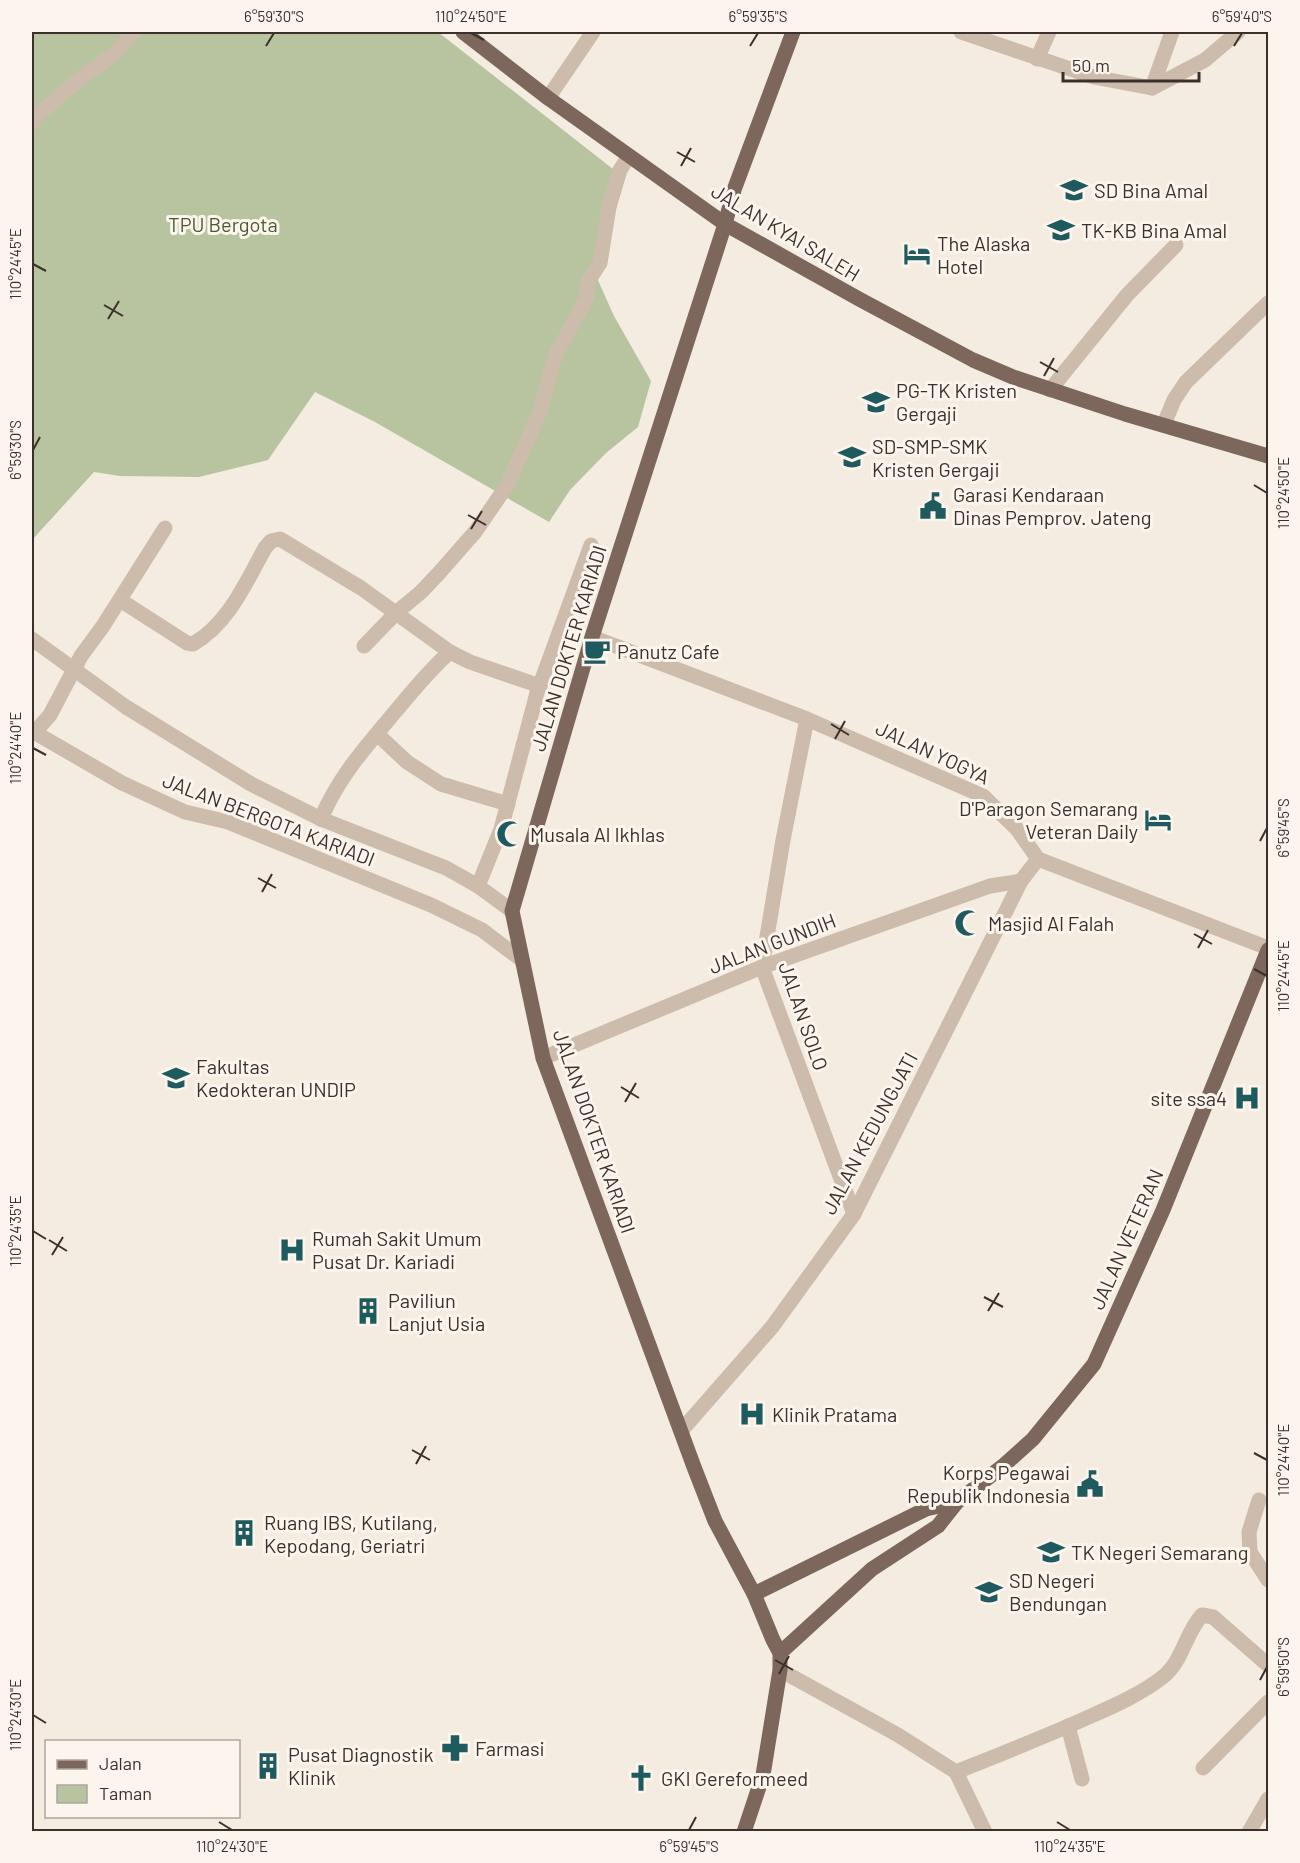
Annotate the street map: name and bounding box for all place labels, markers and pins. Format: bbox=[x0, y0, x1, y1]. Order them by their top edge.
school or university icon: SD Bina Amal bbox=[1059, 175, 1089, 205]
place label: SD Bina Amal bbox=[1094, 178, 1208, 202]
school or university icon: TK-KB Bina Amal bbox=[1046, 215, 1076, 245]
place label: TK-KB Bina Amal bbox=[1081, 218, 1227, 242]
place label: The Alaska Hotel bbox=[937, 231, 1030, 278]
hotel icon: The Alaska Hotel bbox=[902, 239, 932, 269]
place label: PG-TK Kristen Gergaji bbox=[896, 378, 1017, 425]
school or university icon: PG-TK Kristen Gergaji bbox=[861, 387, 891, 417]
place label: SD-SMP-SMK Kristen Gergaji bbox=[872, 434, 999, 481]
school or university icon: SD-SMP-SMK Kristen Gergaji bbox=[837, 442, 867, 472]
place label: Garasi Kendaraan Dinas Pemprov. Jateng bbox=[953, 482, 1151, 529]
public building icon: Garasi Kendaraan Dinas Pemprov. Jateng bbox=[918, 491, 948, 521]
cafe icon: Panutz Cafe bbox=[582, 636, 612, 666]
place label: Panutz Cafe bbox=[617, 639, 720, 663]
place label: D'Paragon Semarang Veteran Daily bbox=[959, 796, 1138, 843]
hotel icon: D'Paragon Semarang Veteran Daily bbox=[1143, 805, 1173, 835]
mosque icon: Musala Al Ikhlas bbox=[495, 819, 525, 849]
place label: Musala Al Ikhlas bbox=[530, 822, 665, 846]
mosque icon: Masjid Al Falah bbox=[953, 908, 983, 938]
place label: Masjid Al Falah bbox=[988, 911, 1114, 935]
place label: Fakultas Kedokteran UNDIP bbox=[196, 1054, 356, 1101]
school or university icon: Fakultas Kedokteran UNDIP bbox=[161, 1063, 191, 1093]
hospital icon: site ssa4 bbox=[1232, 1083, 1262, 1113]
place label: site ssa4 bbox=[1150, 1086, 1227, 1110]
place label: Rumah Sakit Umum Pusat Dr. Kariadi bbox=[312, 1226, 482, 1273]
hospital icon: Rumah Sakit Umum Pusat Dr. Kariadi bbox=[277, 1235, 307, 1265]
place label: Paviliun Lanjut Usia bbox=[388, 1288, 485, 1335]
building icon: Paviliun Lanjut Usia bbox=[353, 1296, 383, 1326]
hospital icon: Klinik Pratama bbox=[737, 1399, 767, 1429]
place label: Klinik Pratama bbox=[772, 1402, 897, 1426]
place label: Korps Pegawai Republik Indonesia bbox=[907, 1460, 1070, 1507]
public building icon: Korps Pegawai Republik Indonesia bbox=[1075, 1469, 1105, 1499]
place label: Ruang IBS, Kutilang, Kepodang, Geriatri bbox=[264, 1510, 438, 1557]
building icon: Ruang IBS, Kutilang, Kepodang, Geriatri bbox=[229, 1518, 259, 1548]
school or university icon: TK Negeri Semarang bbox=[1036, 1537, 1066, 1567]
place label: TK Negeri Semarang bbox=[1071, 1540, 1249, 1564]
place label: SD Negeri Bendungan bbox=[1009, 1568, 1107, 1615]
school or university icon: SD Negeri Bendungan bbox=[974, 1577, 1004, 1607]
pharmacy icon: Farmasi bbox=[440, 1733, 470, 1763]
place label: Farmasi bbox=[475, 1736, 545, 1760]
place label: Pusat Diagnostik Klinik bbox=[288, 1742, 434, 1789]
building icon: Pusat Diagnostik Klinik bbox=[253, 1751, 283, 1781]
church icon: GKI Gereformeed bbox=[626, 1763, 656, 1793]
place label: GKI Gereformeed bbox=[661, 1766, 808, 1790]

